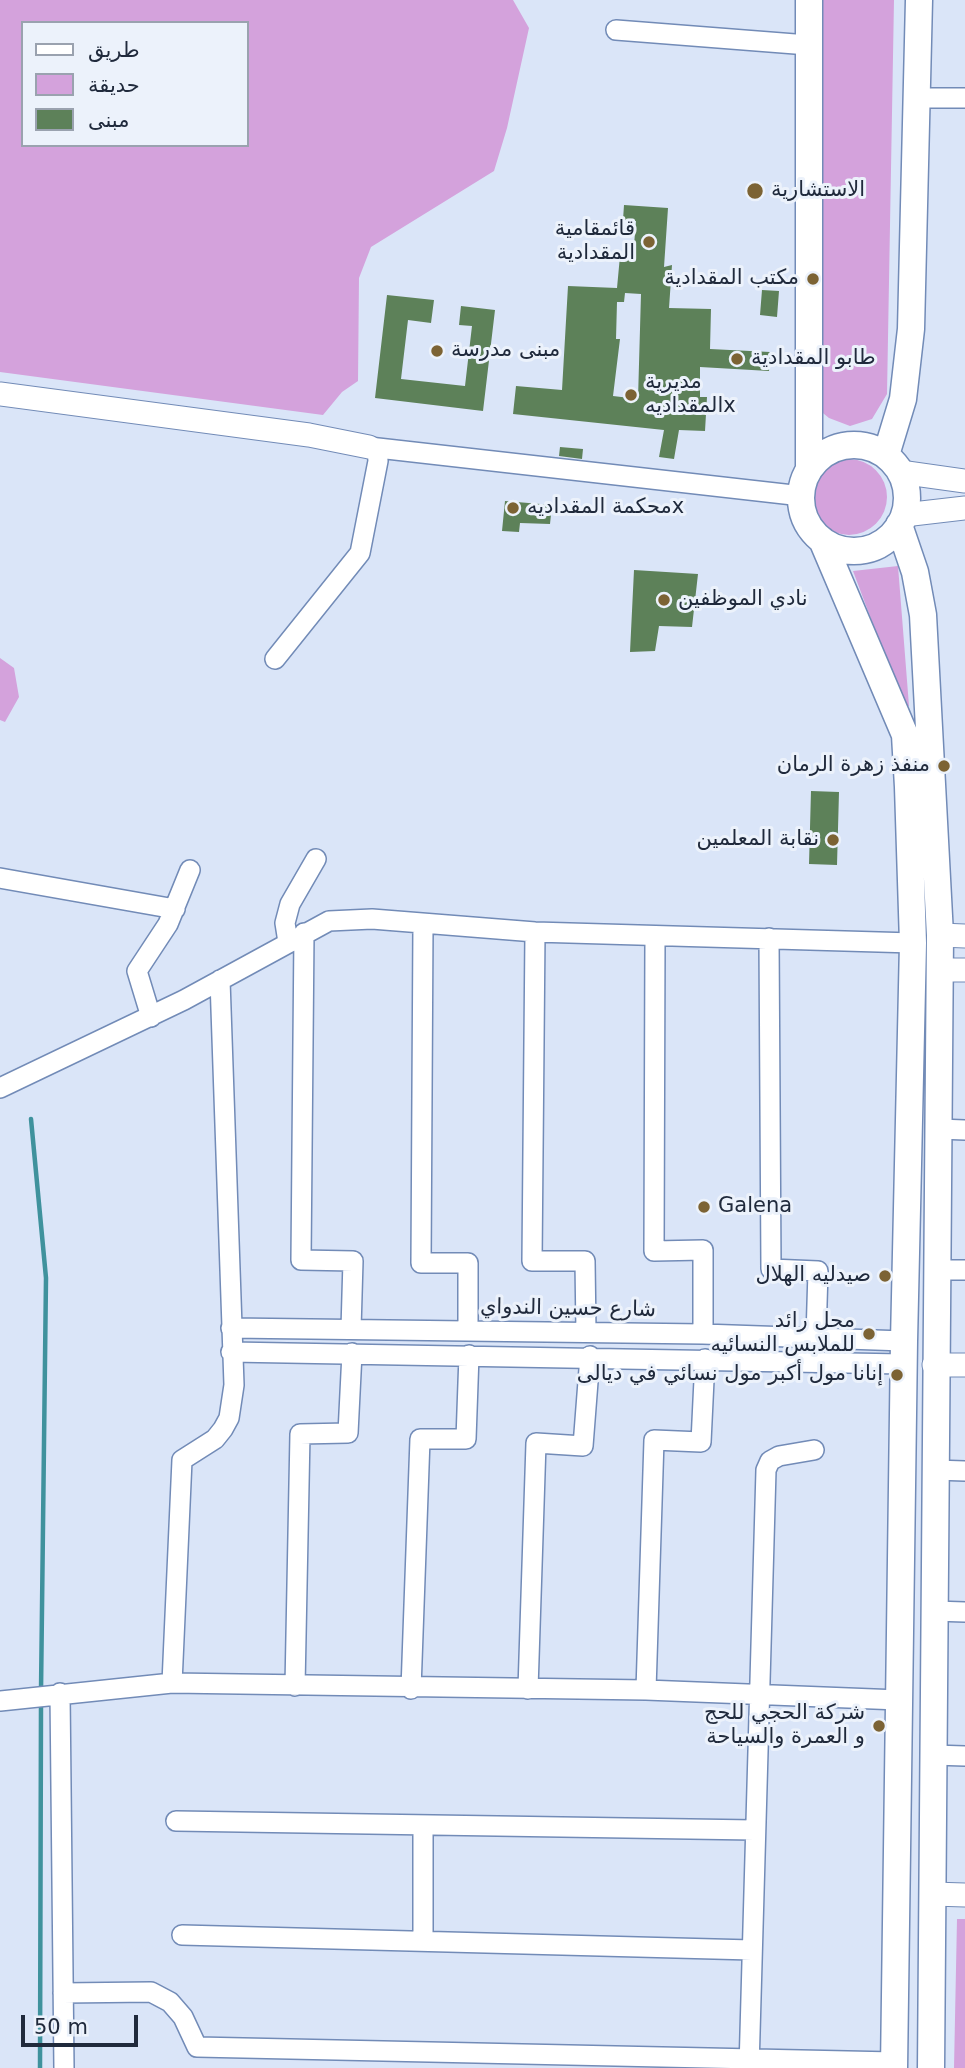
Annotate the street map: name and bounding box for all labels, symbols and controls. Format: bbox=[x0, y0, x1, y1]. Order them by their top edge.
legend bbox=[21, 21, 248, 147]
text: طريق bbox=[88, 38, 140, 62]
text: حديقة bbox=[88, 73, 140, 97]
text: مبنى bbox=[88, 108, 129, 132]
place label: الاستشارية bbox=[771, 178, 865, 204]
marker: الاستشارية bbox=[745, 181, 765, 201]
place label: قائمقامية المقدادية bbox=[555, 217, 635, 267]
marker: قائمقامية المقدادية bbox=[641, 234, 657, 250]
place label: مكتب المقدادية bbox=[664, 266, 799, 292]
marker: مكتب المقدادية bbox=[805, 271, 821, 287]
place label: مبنى مدرسة bbox=[451, 338, 560, 364]
marker: مبنى مدرسة bbox=[429, 343, 445, 359]
place label: طابو المقدادية bbox=[751, 346, 876, 372]
marker: طابو المقدادية bbox=[729, 351, 745, 367]
place label: مديرية المقداديهx bbox=[645, 370, 736, 420]
marker: مديرية المقداديهx bbox=[623, 387, 639, 403]
place label: محكمة المقداديهx bbox=[527, 495, 684, 521]
marker: محكمة المقداديهx bbox=[505, 500, 521, 516]
place label: نادي الموظفين bbox=[678, 587, 808, 613]
marker: نادي الموظفين bbox=[656, 592, 672, 608]
place label: منفذ زهرة الرمان bbox=[777, 753, 930, 779]
marker: منفذ زهرة الرمان bbox=[936, 758, 952, 774]
place label: نقابة المعلمين bbox=[696, 827, 819, 853]
marker: نقابة المعلمين bbox=[825, 832, 841, 848]
place label: Galena bbox=[718, 1194, 792, 1220]
marker: Galena bbox=[696, 1199, 712, 1215]
place label: صيدليه الهلال bbox=[755, 1263, 871, 1289]
marker: صيدليه الهلال bbox=[877, 1268, 893, 1284]
street label: شارع حسين الندواي bbox=[480, 1295, 656, 1323]
place label: محل رائد للملابس النسائيه bbox=[711, 1309, 855, 1359]
marker: محل رائد للملابس النسائيه bbox=[861, 1326, 877, 1342]
place label: إنانا مول أكبر مول نسائي في ديالى bbox=[577, 1362, 883, 1388]
marker: إنانا مول أكبر مول نسائي في ديالى bbox=[889, 1367, 905, 1383]
place label: شركة الحجي للحج و العمرة والسياحة bbox=[704, 1701, 865, 1751]
marker: شركة الحجي للحج و العمرة والسياحة bbox=[871, 1718, 887, 1734]
scale bar bbox=[24, 2002, 142, 2046]
text: 50 m bbox=[34, 2015, 88, 2039]

